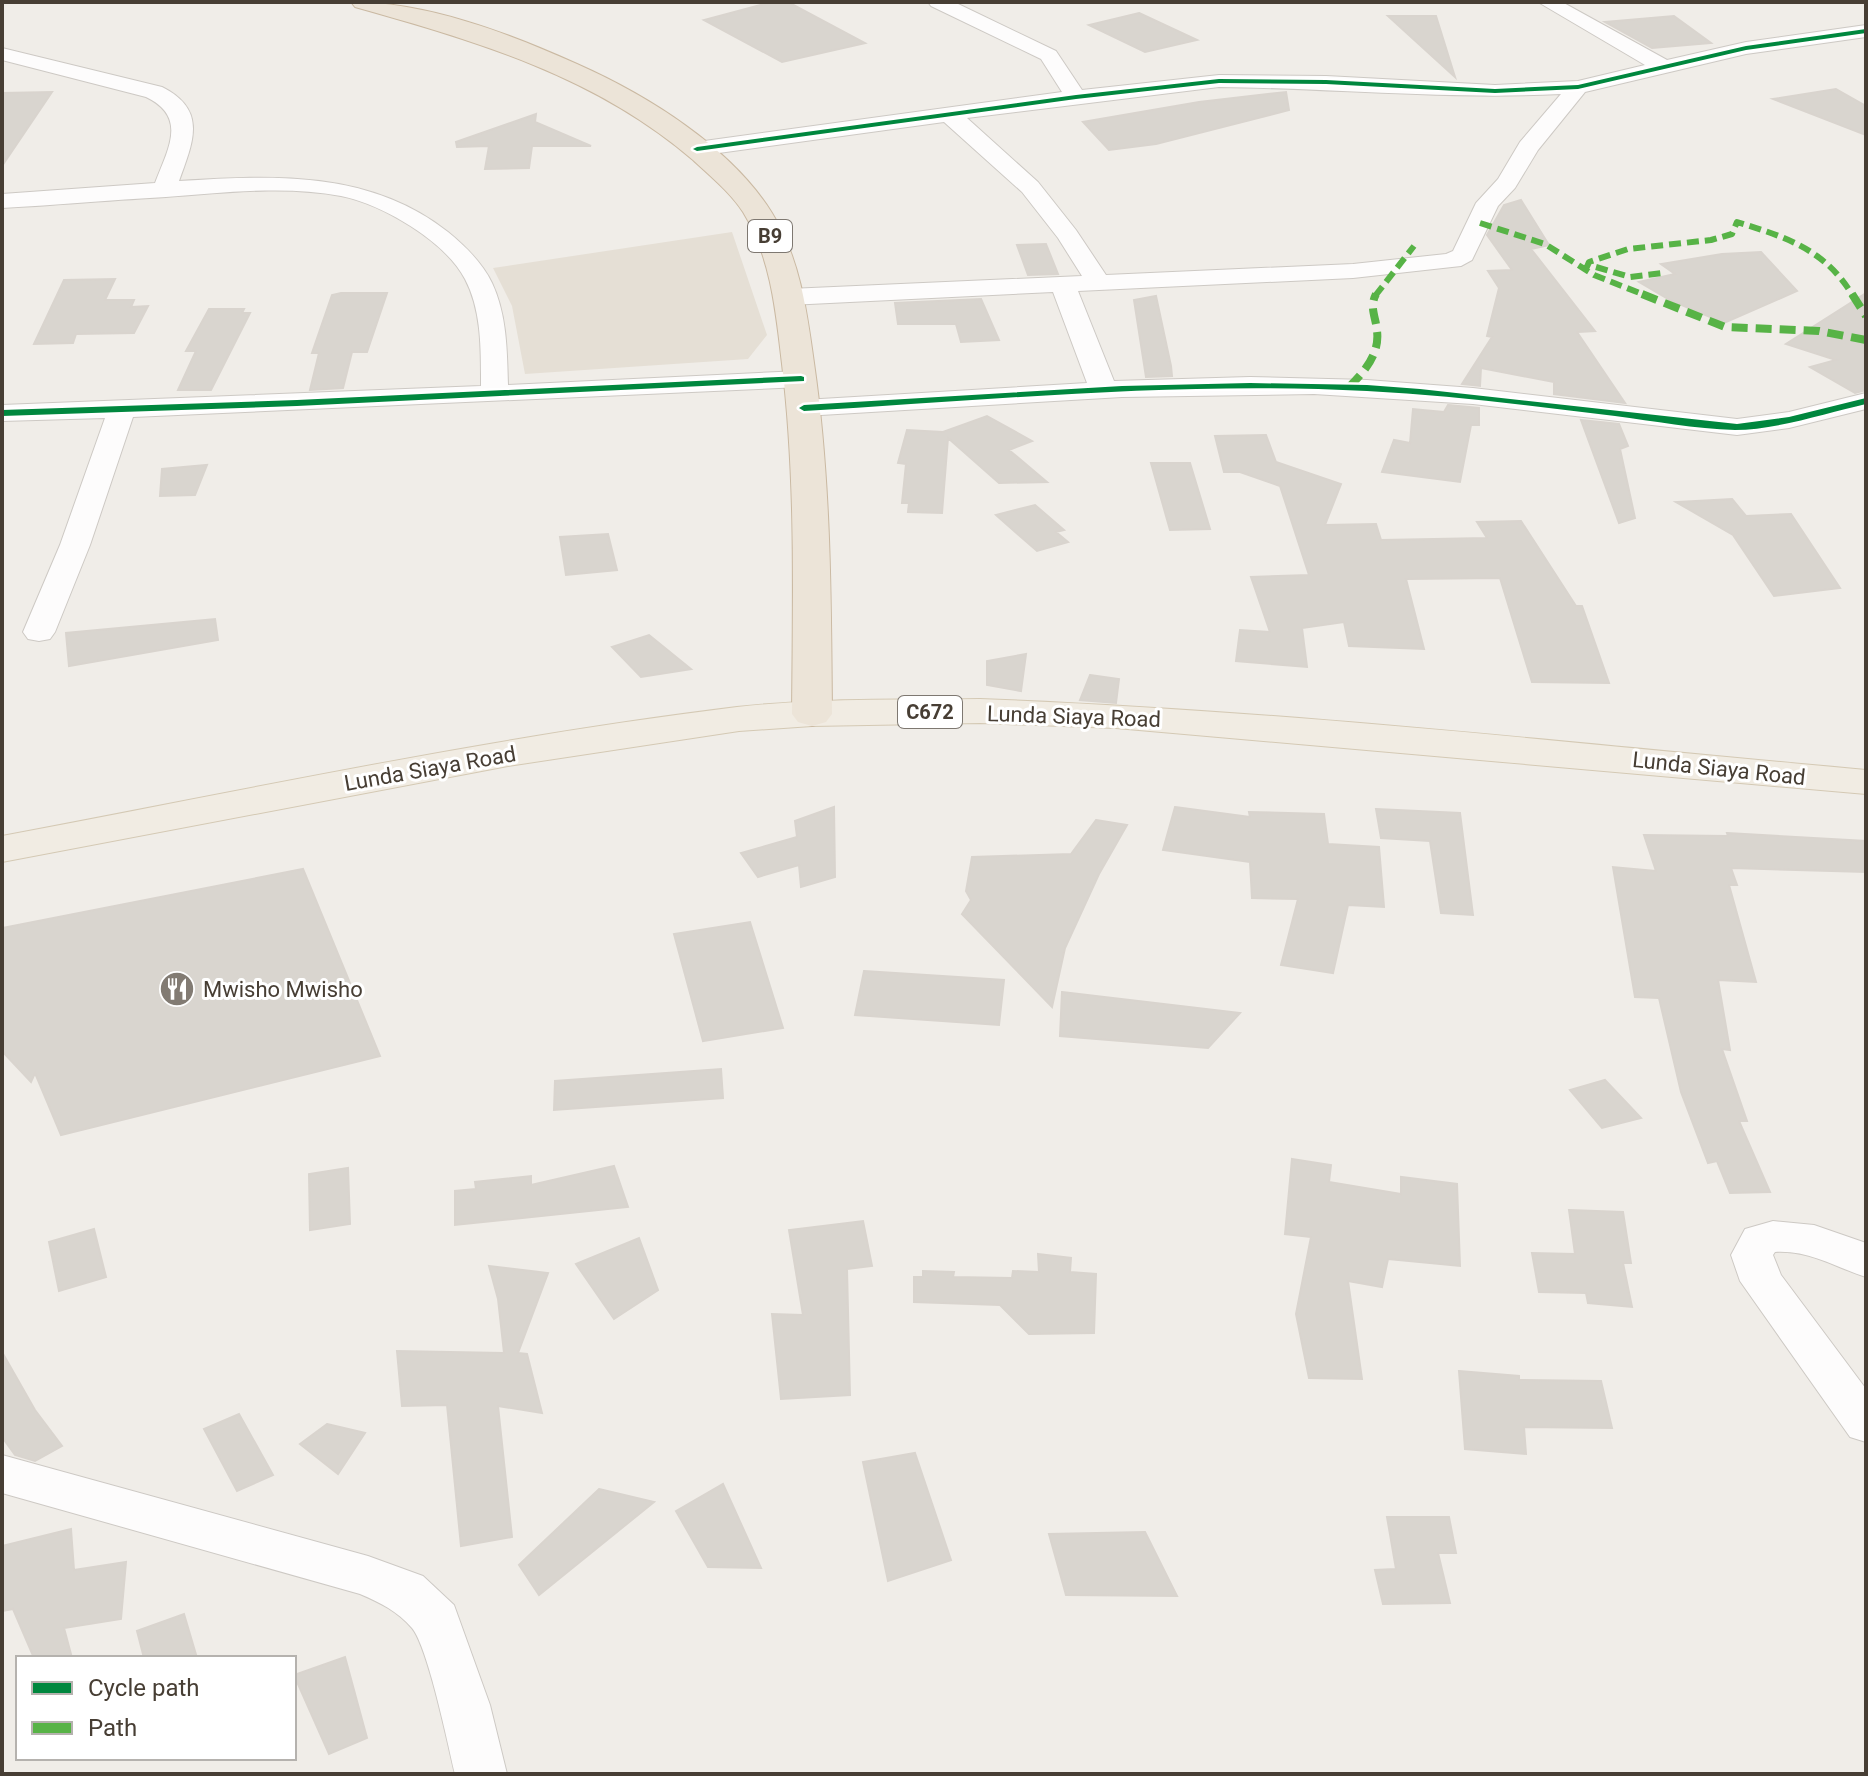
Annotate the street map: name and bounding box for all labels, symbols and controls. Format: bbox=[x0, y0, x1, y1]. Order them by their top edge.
road number: B9 bbox=[748, 220, 792, 252]
road number: C672 bbox=[898, 696, 962, 728]
street label: Lunda Siaya Road bbox=[987, 701, 1161, 732]
street label: Lunda Siaya Road bbox=[342, 741, 518, 796]
street label: Lunda Siaya Road bbox=[1631, 747, 1807, 790]
restaurant icon: Mwisho Mwisho bbox=[158, 970, 196, 1008]
place label: Mwisho Mwisho bbox=[203, 977, 363, 1002]
legend bbox=[16, 1656, 296, 1760]
text: Cycle path bbox=[88, 1674, 200, 1702]
text: Path bbox=[88, 1714, 137, 1742]

